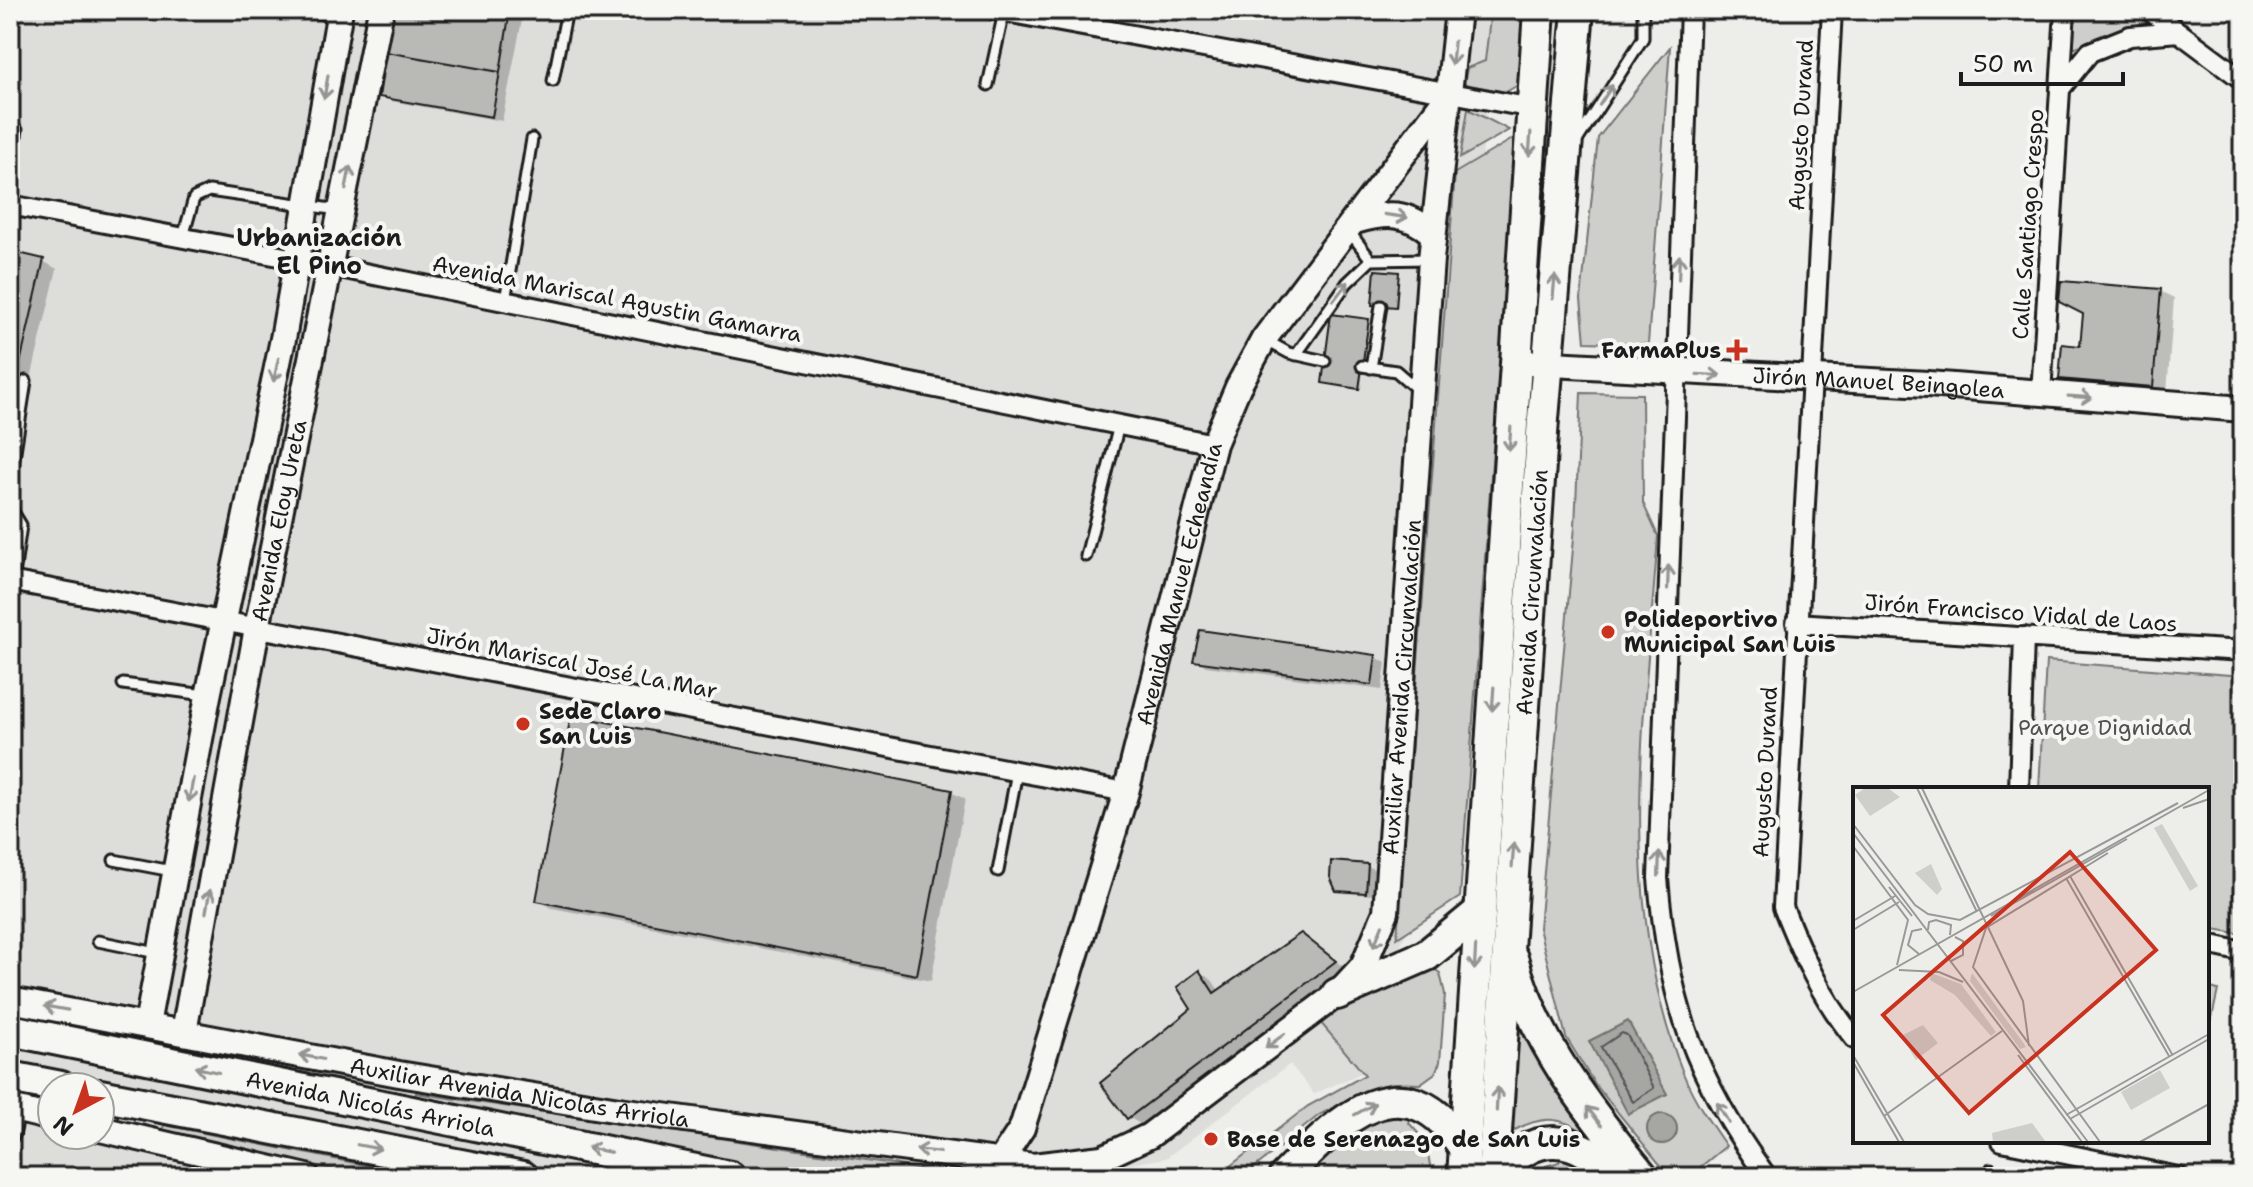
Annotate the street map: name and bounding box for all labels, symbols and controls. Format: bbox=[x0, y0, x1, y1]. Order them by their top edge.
scale bar bbox=[1961, 36, 2123, 86]
one-way arrow bbox=[1446, 39, 1461, 66]
street label: Augusto Durand bbox=[1782, 39, 1820, 211]
text: 50 m bbox=[1973, 48, 2033, 80]
one-way arrow bbox=[317, 74, 332, 99]
one-way arrow bbox=[1598, 84, 1615, 106]
street label: Calle Santiago Crespo bbox=[2005, 108, 2051, 340]
one-way arrow bbox=[1522, 130, 1537, 157]
one-way arrow bbox=[341, 166, 356, 191]
one-way arrow bbox=[1383, 208, 1409, 223]
district label: Urbanización El Pino bbox=[236, 222, 402, 282]
street label: Avenida Mariscal Agustin Gamarra bbox=[430, 249, 805, 349]
one-way arrow bbox=[1671, 254, 1686, 281]
one-way arrow bbox=[1547, 274, 1562, 301]
one-way arrow bbox=[1332, 281, 1350, 302]
place label: FarmaPlus bbox=[1601, 336, 1721, 365]
marker: FarmaPlus bbox=[1728, 341, 1746, 359]
one-way arrow bbox=[268, 357, 283, 383]
street label: Jirón Manuel Beingolea bbox=[1752, 360, 2006, 405]
one-way arrow bbox=[1695, 367, 1722, 382]
one-way arrow bbox=[2066, 390, 2093, 405]
street label: Avenida Eloy Ureta bbox=[244, 417, 313, 624]
one-way arrow bbox=[1502, 425, 1517, 452]
street label: Avenida Manuel Echeandía bbox=[1129, 439, 1228, 728]
street label: Avenida Circunvalación bbox=[1509, 468, 1554, 716]
street label: Auxiliar Avenida Circunvalación bbox=[1375, 518, 1428, 856]
one-way arrow bbox=[1660, 564, 1675, 591]
street label: Jirón Francisco Vidal de Laos bbox=[1864, 588, 2178, 638]
place label: Polideportivo Municipal San Luis bbox=[1624, 605, 1836, 659]
street label: Jirón Mariscal José La Mar bbox=[424, 621, 720, 705]
marker: Polideportivo Municipal San Luis bbox=[1599, 623, 1617, 641]
one-way arrow bbox=[1485, 685, 1500, 712]
street label: Augusto Durand bbox=[1746, 686, 1784, 858]
place label: Sede Claro San Luis bbox=[539, 697, 661, 751]
park label: Parque Dignidad bbox=[2018, 713, 2192, 742]
marker: Sede Claro San Luis bbox=[514, 715, 532, 733]
one-way arrow bbox=[183, 777, 198, 802]
inset map bbox=[1853, 787, 2209, 1143]
one-way arrow bbox=[1506, 842, 1521, 869]
one-way arrow bbox=[1651, 851, 1666, 878]
one-way arrow bbox=[201, 888, 216, 914]
one-way arrow bbox=[1370, 923, 1384, 948]
one-way arrow bbox=[1468, 944, 1483, 971]
one-way arrow bbox=[44, 1000, 69, 1015]
one-way arrow bbox=[1265, 1032, 1286, 1049]
one-way arrow bbox=[299, 1049, 325, 1064]
street label: Auxiliar Avenida Nicolás Arriola bbox=[348, 1052, 692, 1132]
one-way arrow bbox=[195, 1062, 220, 1077]
street label: Avenida Nicolás Arriola bbox=[243, 1065, 497, 1143]
north arrow bbox=[36, 1071, 116, 1151]
one-way arrow bbox=[1490, 1086, 1505, 1113]
one-way arrow bbox=[1352, 1101, 1376, 1116]
one-way arrow bbox=[1715, 1102, 1731, 1125]
one-way arrow bbox=[1585, 1106, 1603, 1127]
text: N bbox=[47, 1109, 79, 1142]
place label: Base de Serenazgo de San Luis bbox=[1227, 1125, 1580, 1154]
marker: Base de Serenazgo de San Luis bbox=[1202, 1130, 1220, 1148]
one-way arrow bbox=[356, 1140, 381, 1155]
one-way arrow bbox=[587, 1142, 612, 1157]
one-way arrow bbox=[915, 1143, 942, 1158]

